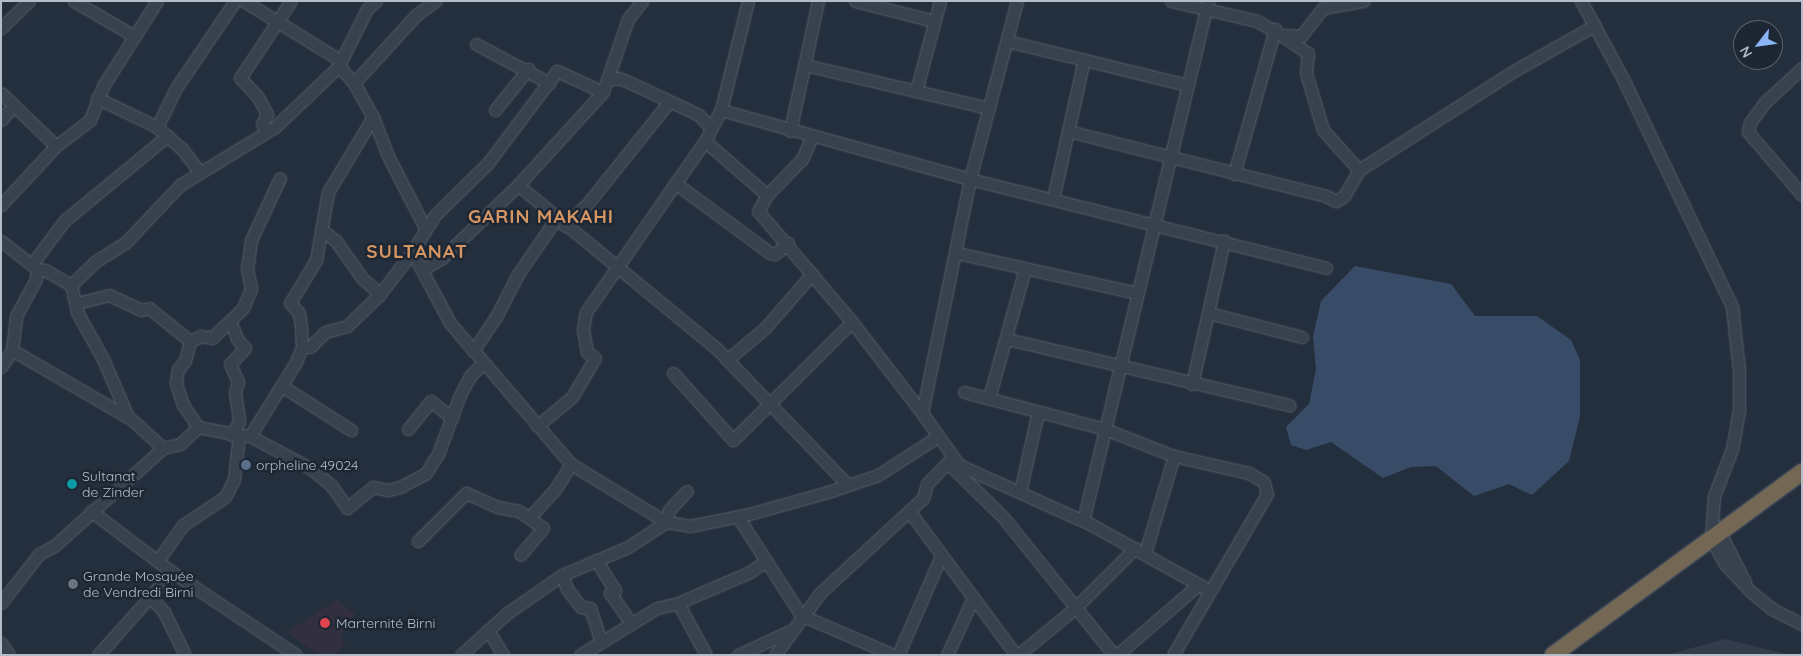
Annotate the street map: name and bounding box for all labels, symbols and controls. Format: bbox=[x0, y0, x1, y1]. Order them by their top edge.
north arrow bbox=[1733, 20, 1783, 70]
text: N bbox=[1736, 43, 1756, 61]
district label: GARIN MAKAHI bbox=[466, 206, 616, 228]
district label: SULTANAT bbox=[365, 241, 469, 263]
place label: orpheline 49024 bbox=[256, 457, 358, 473]
marker: orpheline 49024 bbox=[240, 459, 252, 471]
place label: Sultanat de Zinder bbox=[82, 468, 144, 501]
marker: Sultanat de Zinder bbox=[66, 478, 78, 490]
place label: Grande Mosquée de Vendredi Birni bbox=[83, 568, 194, 600]
marker: Grande Mosquée de Vendredi Birni bbox=[67, 578, 79, 590]
place label: Marternité Birni bbox=[336, 615, 436, 631]
marker: Marternité Birni bbox=[318, 616, 332, 630]

